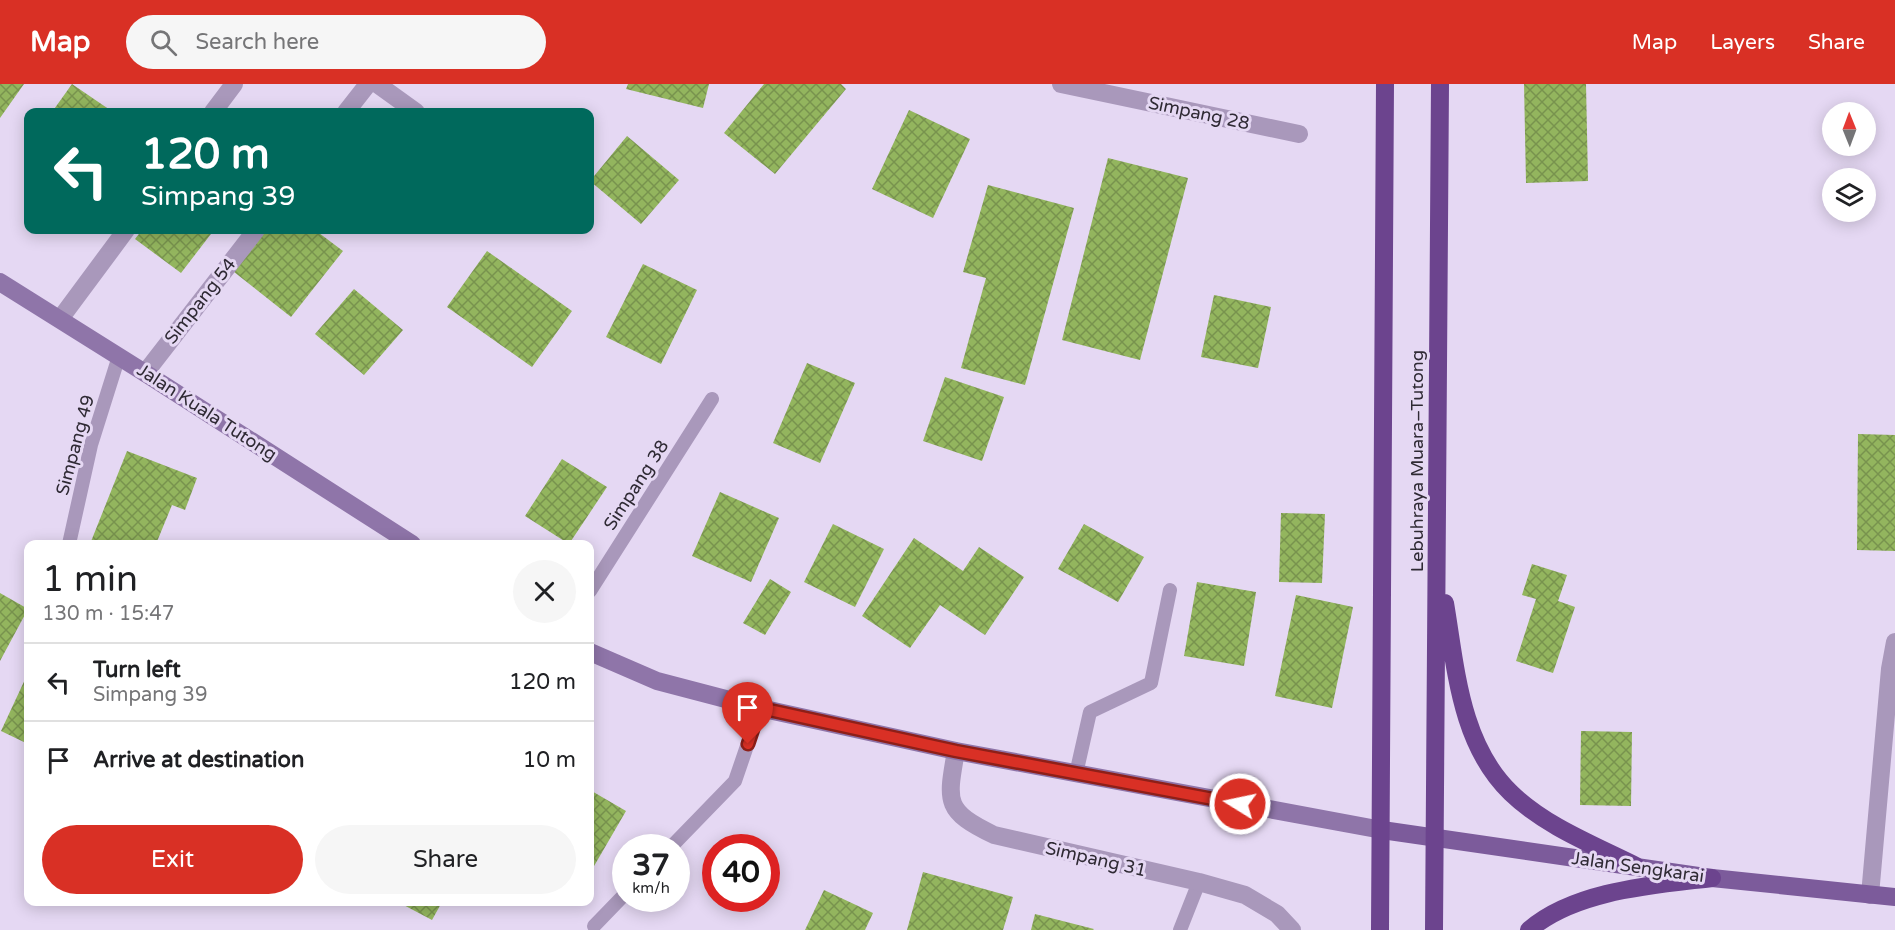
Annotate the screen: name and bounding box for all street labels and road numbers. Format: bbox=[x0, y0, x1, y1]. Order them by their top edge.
street label: Simpang 28 bbox=[1146, 92, 1252, 134]
street label: Simpang 54 bbox=[160, 254, 240, 348]
street label: Lebuhraya Muara–Tutong bbox=[1406, 350, 1428, 572]
street label: Jalan Kuala Tutong bbox=[133, 359, 281, 465]
street label: Simpang 49 bbox=[51, 392, 99, 498]
street label: Simpang 38 bbox=[599, 436, 673, 534]
street label: Simpang 31 bbox=[1043, 837, 1149, 881]
street label: Jalan Sengkarai bbox=[1570, 847, 1706, 887]

